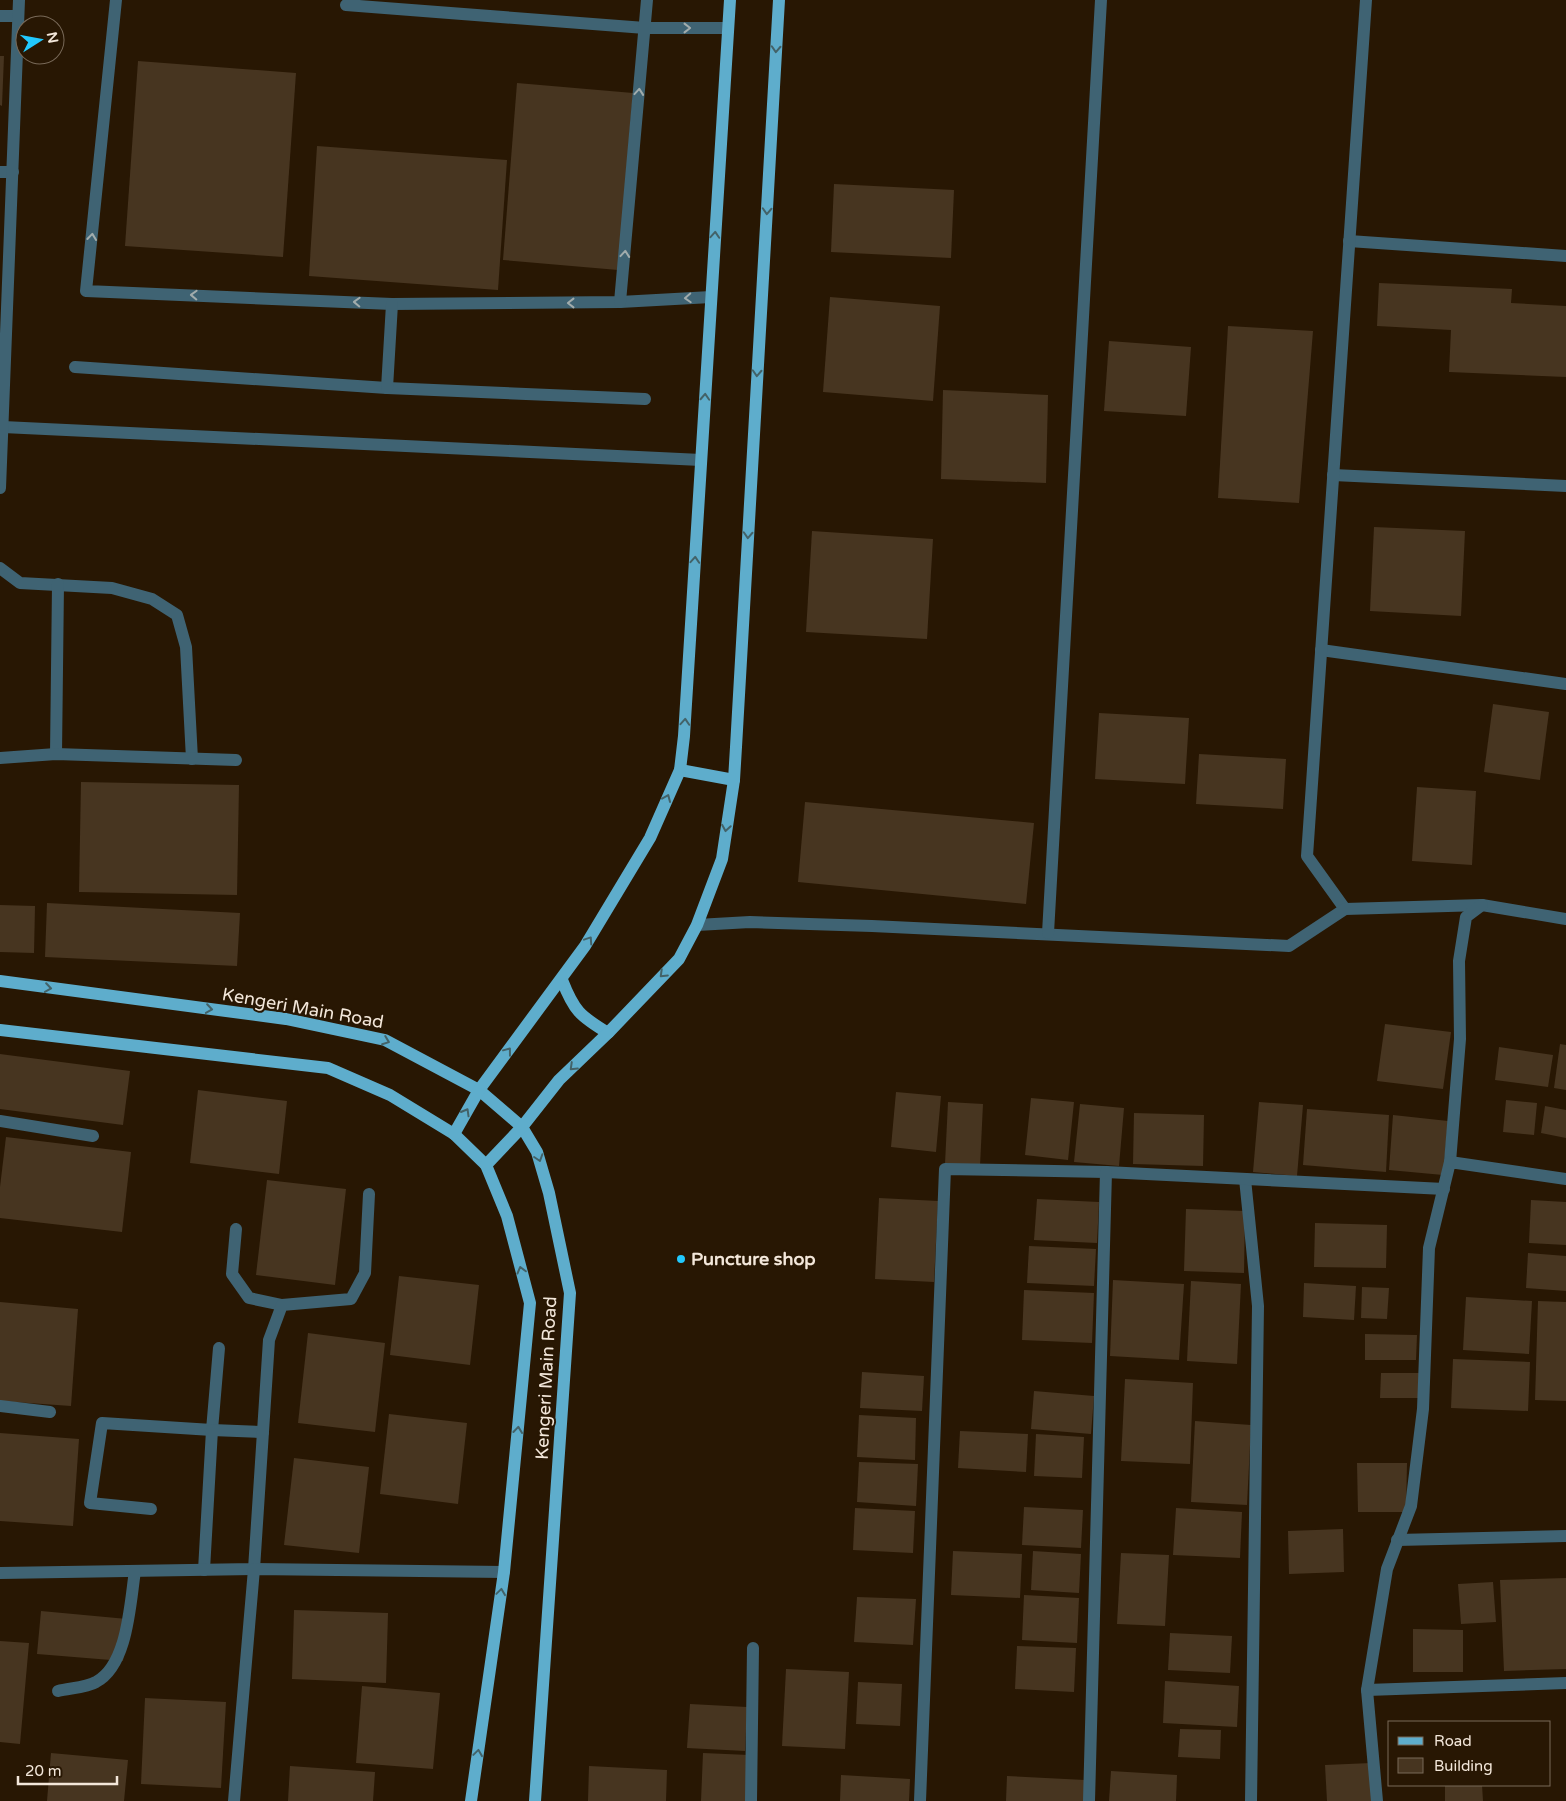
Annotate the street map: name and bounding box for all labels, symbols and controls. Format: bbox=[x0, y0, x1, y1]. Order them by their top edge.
north arrow bbox=[15, 15, 65, 65]
one-way arrow bbox=[683, 23, 691, 33]
text: N bbox=[43, 30, 62, 45]
one-way arrow bbox=[770, 45, 781, 53]
one-way arrow bbox=[633, 88, 644, 96]
one-way arrow bbox=[761, 207, 772, 215]
one-way arrow bbox=[710, 231, 721, 239]
one-way arrow bbox=[86, 232, 97, 240]
one-way arrow bbox=[619, 250, 630, 258]
one-way arrow bbox=[190, 290, 198, 301]
one-way arrow bbox=[684, 293, 692, 304]
one-way arrow bbox=[352, 297, 360, 308]
one-way arrow bbox=[567, 298, 575, 308]
one-way arrow bbox=[752, 369, 763, 377]
one-way arrow bbox=[700, 393, 711, 401]
one-way arrow bbox=[743, 532, 754, 540]
one-way arrow bbox=[690, 555, 701, 563]
one-way arrow bbox=[679, 717, 690, 725]
one-way arrow bbox=[661, 794, 672, 803]
one-way arrow bbox=[722, 824, 732, 832]
one-way arrow bbox=[583, 936, 592, 946]
one-way arrow bbox=[659, 968, 668, 977]
one-way arrow bbox=[45, 982, 53, 993]
street label: Kengeri Main Road bbox=[220, 983, 386, 1033]
one-way arrow bbox=[206, 1003, 214, 1014]
one-way arrow bbox=[381, 1035, 390, 1045]
one-way arrow bbox=[503, 1048, 511, 1057]
one-way arrow bbox=[569, 1061, 578, 1070]
one-way arrow bbox=[460, 1108, 470, 1117]
one-way arrow bbox=[533, 1154, 543, 1162]
place label: Puncture shop bbox=[691, 1248, 816, 1270]
marker: Puncture shop bbox=[675, 1253, 687, 1265]
one-way arrow bbox=[516, 1265, 527, 1274]
street label: Kengeri Main Road bbox=[531, 1296, 561, 1460]
one-way arrow bbox=[512, 1426, 523, 1434]
one-way arrow bbox=[495, 1588, 506, 1596]
legend bbox=[1388, 1721, 1551, 1786]
text: Road bbox=[1434, 1732, 1472, 1750]
one-way arrow bbox=[472, 1748, 483, 1756]
scale bar bbox=[18, 1754, 116, 1786]
text: Building bbox=[1434, 1757, 1493, 1775]
text: 20 m bbox=[25, 1762, 62, 1780]

